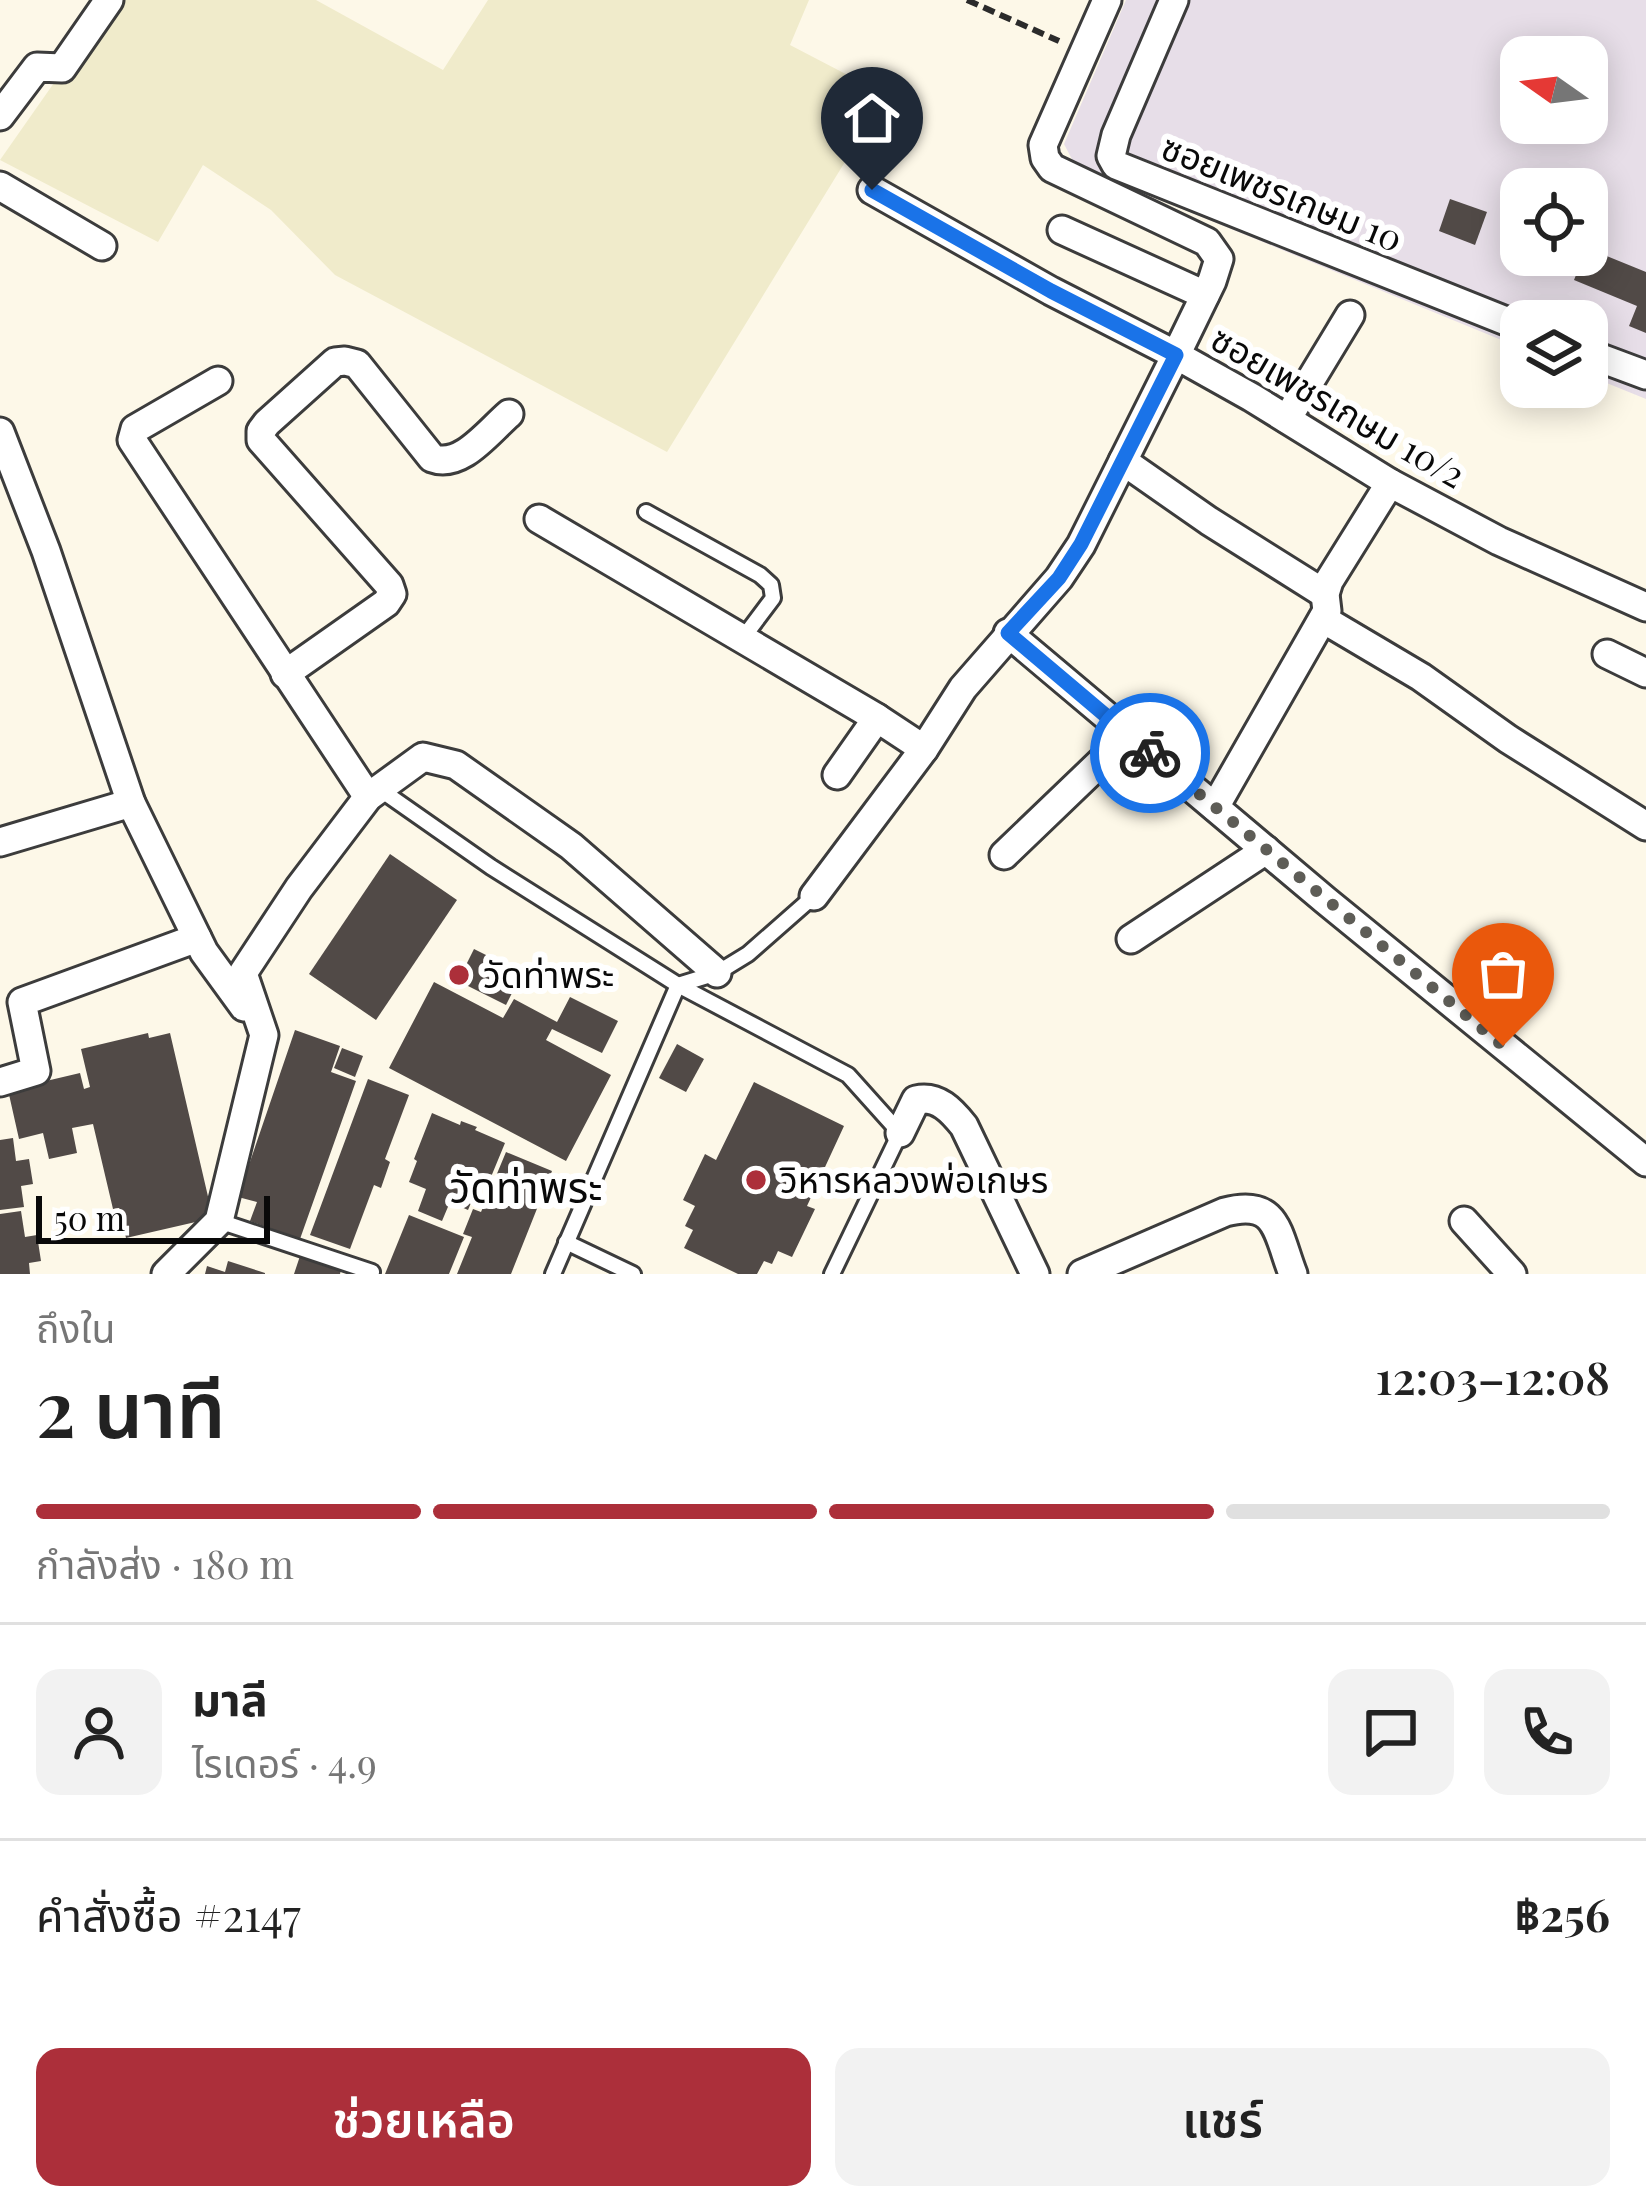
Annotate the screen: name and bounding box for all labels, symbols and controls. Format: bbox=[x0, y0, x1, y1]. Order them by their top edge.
north arrow bbox=[1500, 36, 1608, 144]
map controls bbox=[1500, 36, 1608, 408]
pin bbox=[821, 67, 923, 190]
icon: home bbox=[839, 85, 905, 151]
street label: ซอยเพชรเกษม 10 bbox=[1155, 121, 1410, 261]
button: locate bbox=[1500, 168, 1608, 276]
button: layers bbox=[1500, 300, 1608, 408]
street label: ซอยเพชรเกษม 10/2 bbox=[1203, 313, 1475, 497]
courier bbox=[1090, 693, 1210, 813]
icon: bike bbox=[1117, 720, 1183, 786]
pin bbox=[1452, 923, 1554, 1046]
icon: bag bbox=[1470, 941, 1536, 1007]
place label: วัดท่าพระ bbox=[483, 949, 614, 997]
marker: วัดท่าพระ bbox=[446, 962, 472, 988]
place label: วิหารหลวงพ่อเกษร bbox=[779, 1154, 1048, 1202]
district label: วัดท่าพระ bbox=[449, 1158, 603, 1214]
marker: วิหารหลวงพ่อเกษร bbox=[743, 1167, 769, 1193]
scale bar bbox=[36, 1190, 270, 1243]
text: 50 m bbox=[54, 1195, 125, 1239]
text: ถึงใน bbox=[36, 1301, 115, 1353]
text: 12:03–12:08 bbox=[1376, 1346, 1610, 1406]
text: 2 นาที bbox=[36, 1354, 226, 1458]
text: กำลังส่ง · 180 m bbox=[36, 1537, 294, 1589]
text: มาลี bbox=[192, 1667, 268, 1727]
button: person bbox=[36, 1669, 162, 1795]
button: chat bbox=[1328, 1669, 1454, 1795]
button: phone bbox=[1484, 1669, 1610, 1795]
text: ไรเดอร์ · 4.9 bbox=[192, 1736, 377, 1788]
text: คำสั่งซื้อ #2147 bbox=[36, 1883, 301, 1943]
text: ฿256 bbox=[1514, 1883, 1610, 1943]
button: ช่วยเหลือ bbox=[36, 2048, 811, 2186]
button: แชร์ bbox=[835, 2048, 1610, 2186]

